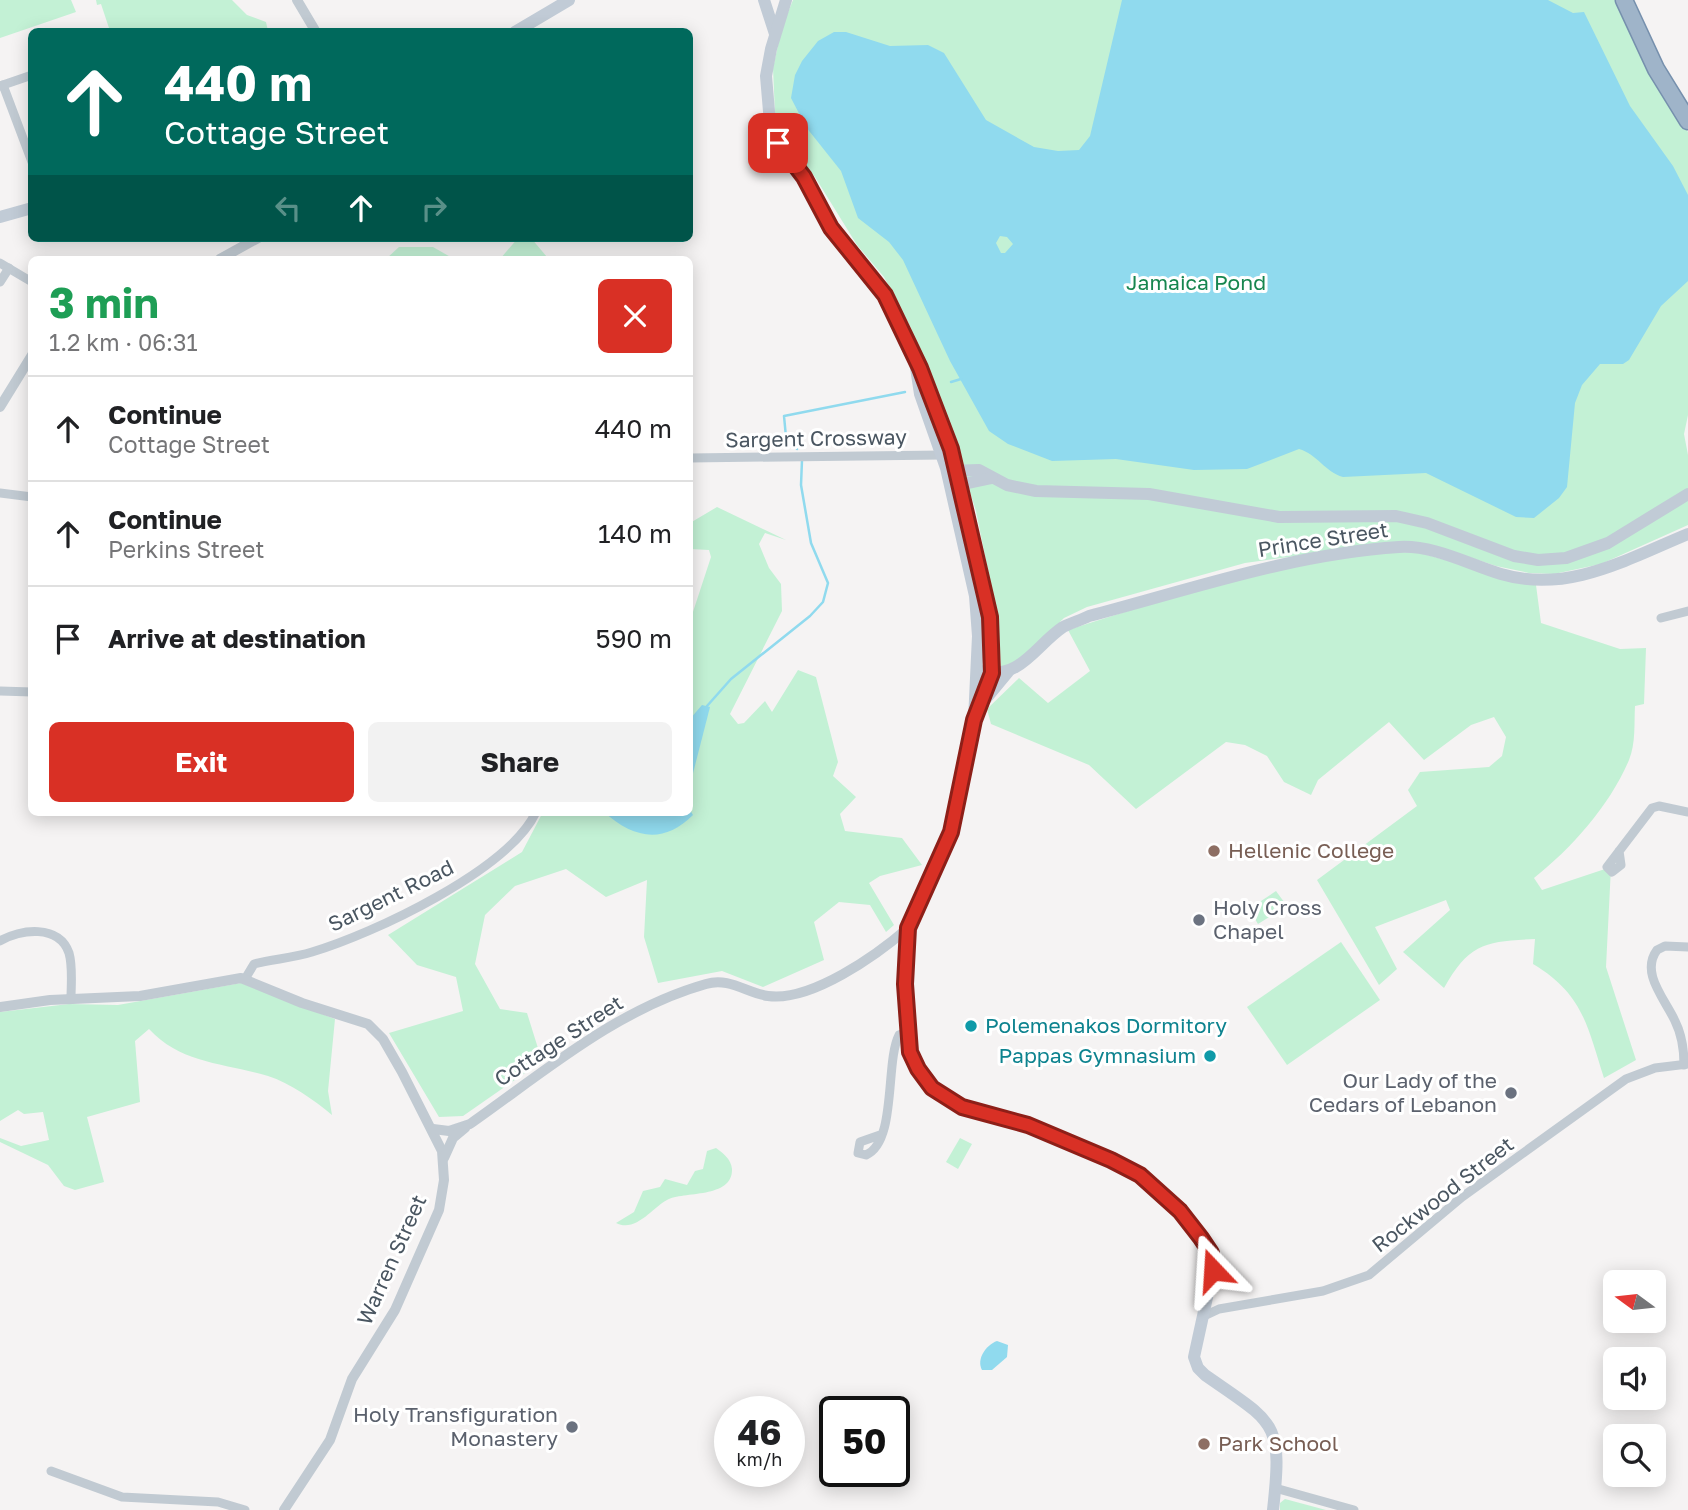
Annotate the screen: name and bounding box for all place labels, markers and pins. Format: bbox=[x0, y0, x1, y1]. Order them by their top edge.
pin bbox=[748, 113, 808, 173]
place label: Hellenic College bbox=[1228, 837, 1394, 863]
marker: Hellenic College bbox=[1206, 843, 1222, 859]
place label: Holy Cross Chapel bbox=[1213, 894, 1322, 944]
marker: Holy Cross Chapel bbox=[1191, 912, 1207, 928]
place label: Polemenakos Dormitory bbox=[985, 1012, 1227, 1038]
marker: Polemenakos Dormitory bbox=[963, 1018, 979, 1034]
place label: Pappas Gymnasium bbox=[999, 1042, 1196, 1068]
marker: Pappas Gymnasium bbox=[1202, 1048, 1218, 1064]
place label: Our Lady of the Cedars of Lebanon bbox=[1309, 1067, 1497, 1117]
marker: Our Lady of the Cedars of Lebanon bbox=[1503, 1085, 1519, 1101]
place label: Holy Transfiguration Monastery bbox=[353, 1401, 558, 1451]
marker: Holy Transfiguration Monastery bbox=[564, 1419, 580, 1435]
place label: Park School bbox=[1218, 1430, 1338, 1456]
marker: Park School bbox=[1196, 1436, 1212, 1452]

